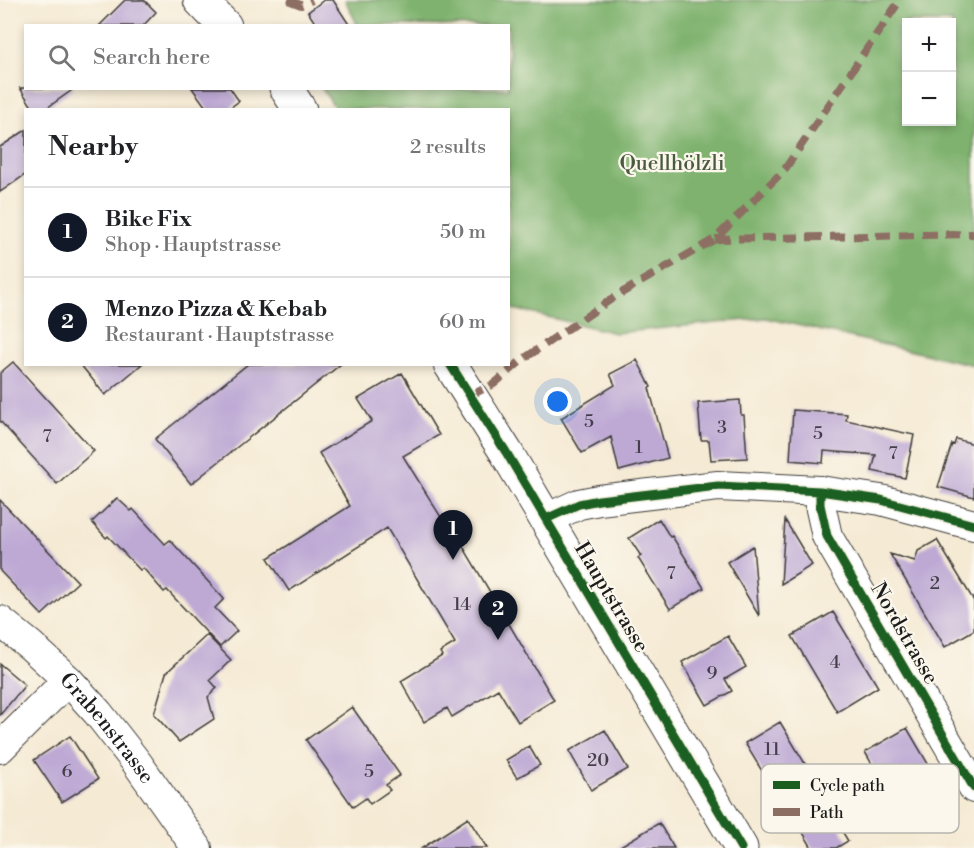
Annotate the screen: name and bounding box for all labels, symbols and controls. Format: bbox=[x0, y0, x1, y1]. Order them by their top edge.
map controls bbox=[902, 18, 956, 126]
button: + bbox=[902, 18, 956, 72]
search box bbox=[24, 24, 510, 90]
icon: search bbox=[45, 41, 78, 74]
text: Search here bbox=[93, 44, 210, 71]
button: − bbox=[902, 72, 956, 126]
text: Nearby bbox=[48, 131, 138, 163]
text: 2 results bbox=[410, 135, 486, 160]
park label: Quellhölzli bbox=[619, 151, 725, 177]
text: Bike Fix bbox=[105, 206, 192, 233]
text: 1 bbox=[63, 220, 72, 245]
text: 50 m bbox=[440, 220, 486, 245]
text: Shop · Hauptstrasse bbox=[105, 233, 281, 258]
text: Menzo Pizza & Kebab bbox=[105, 296, 327, 323]
text: 2 bbox=[61, 310, 74, 335]
text: 60 m bbox=[439, 310, 486, 335]
text: Restaurant · Hauptstrasse bbox=[105, 323, 334, 348]
your location bbox=[543, 387, 572, 416]
house number: 5 bbox=[584, 410, 594, 433]
house number: 3 bbox=[717, 416, 727, 439]
house number: 5 bbox=[813, 422, 823, 445]
house number: 7 bbox=[42, 425, 52, 448]
house number: 1 bbox=[635, 436, 643, 459]
house number: 7 bbox=[888, 442, 898, 465]
pin: 1 bbox=[434, 510, 472, 560]
street label: Hauptstrasse bbox=[568, 538, 654, 658]
house number: 7 bbox=[666, 562, 676, 585]
house number: 2 bbox=[930, 572, 940, 595]
street label: Nordstrasse bbox=[865, 578, 944, 689]
pin: 2 bbox=[478, 590, 518, 640]
house number: 14 bbox=[453, 593, 471, 616]
house number: 4 bbox=[830, 651, 841, 674]
house number: 9 bbox=[707, 662, 718, 685]
street label: Grabenstrasse bbox=[54, 668, 159, 789]
house number: 11 bbox=[764, 738, 780, 761]
house number: 20 bbox=[587, 749, 609, 772]
house number: 6 bbox=[62, 760, 73, 783]
house number: 5 bbox=[364, 760, 374, 783]
legend bbox=[761, 764, 959, 833]
text: Cycle path bbox=[810, 776, 885, 796]
text: Path bbox=[810, 803, 844, 823]

